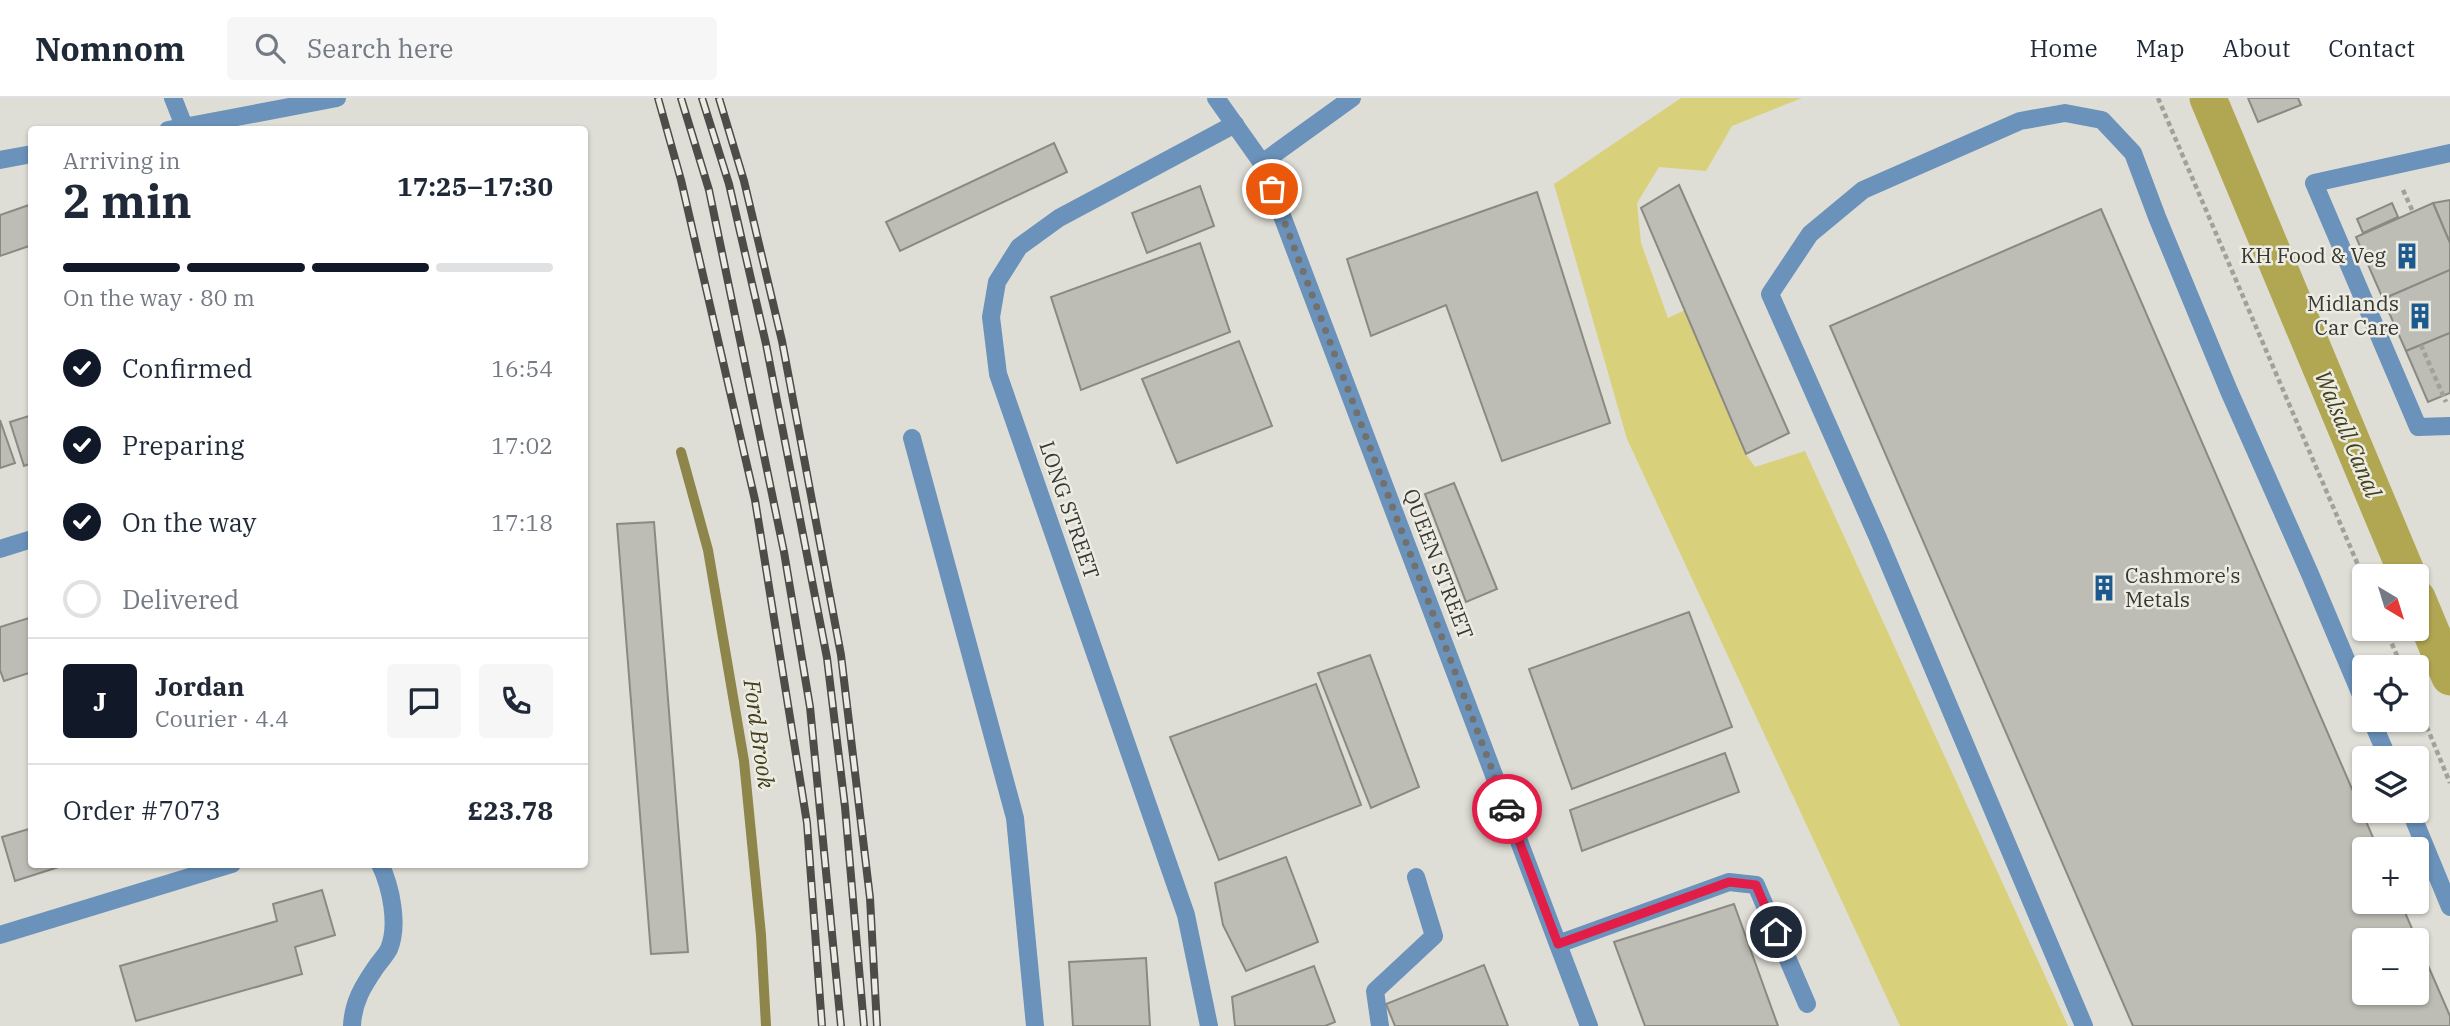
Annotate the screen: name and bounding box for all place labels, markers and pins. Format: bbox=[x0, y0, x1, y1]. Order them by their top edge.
pin bbox=[1242, 159, 1302, 219]
place label: KH Food & Veg bbox=[2240, 241, 2387, 269]
building icon: KH Food & Veg bbox=[2392, 241, 2422, 271]
place label: Midlands Car Care bbox=[2307, 289, 2399, 341]
building icon: Midlands Car Care bbox=[2405, 301, 2435, 331]
place label: Cashmore's Metals bbox=[2125, 561, 2241, 613]
building icon: Cashmore's Metals bbox=[2089, 573, 2119, 603]
pin bbox=[1746, 902, 1806, 962]

